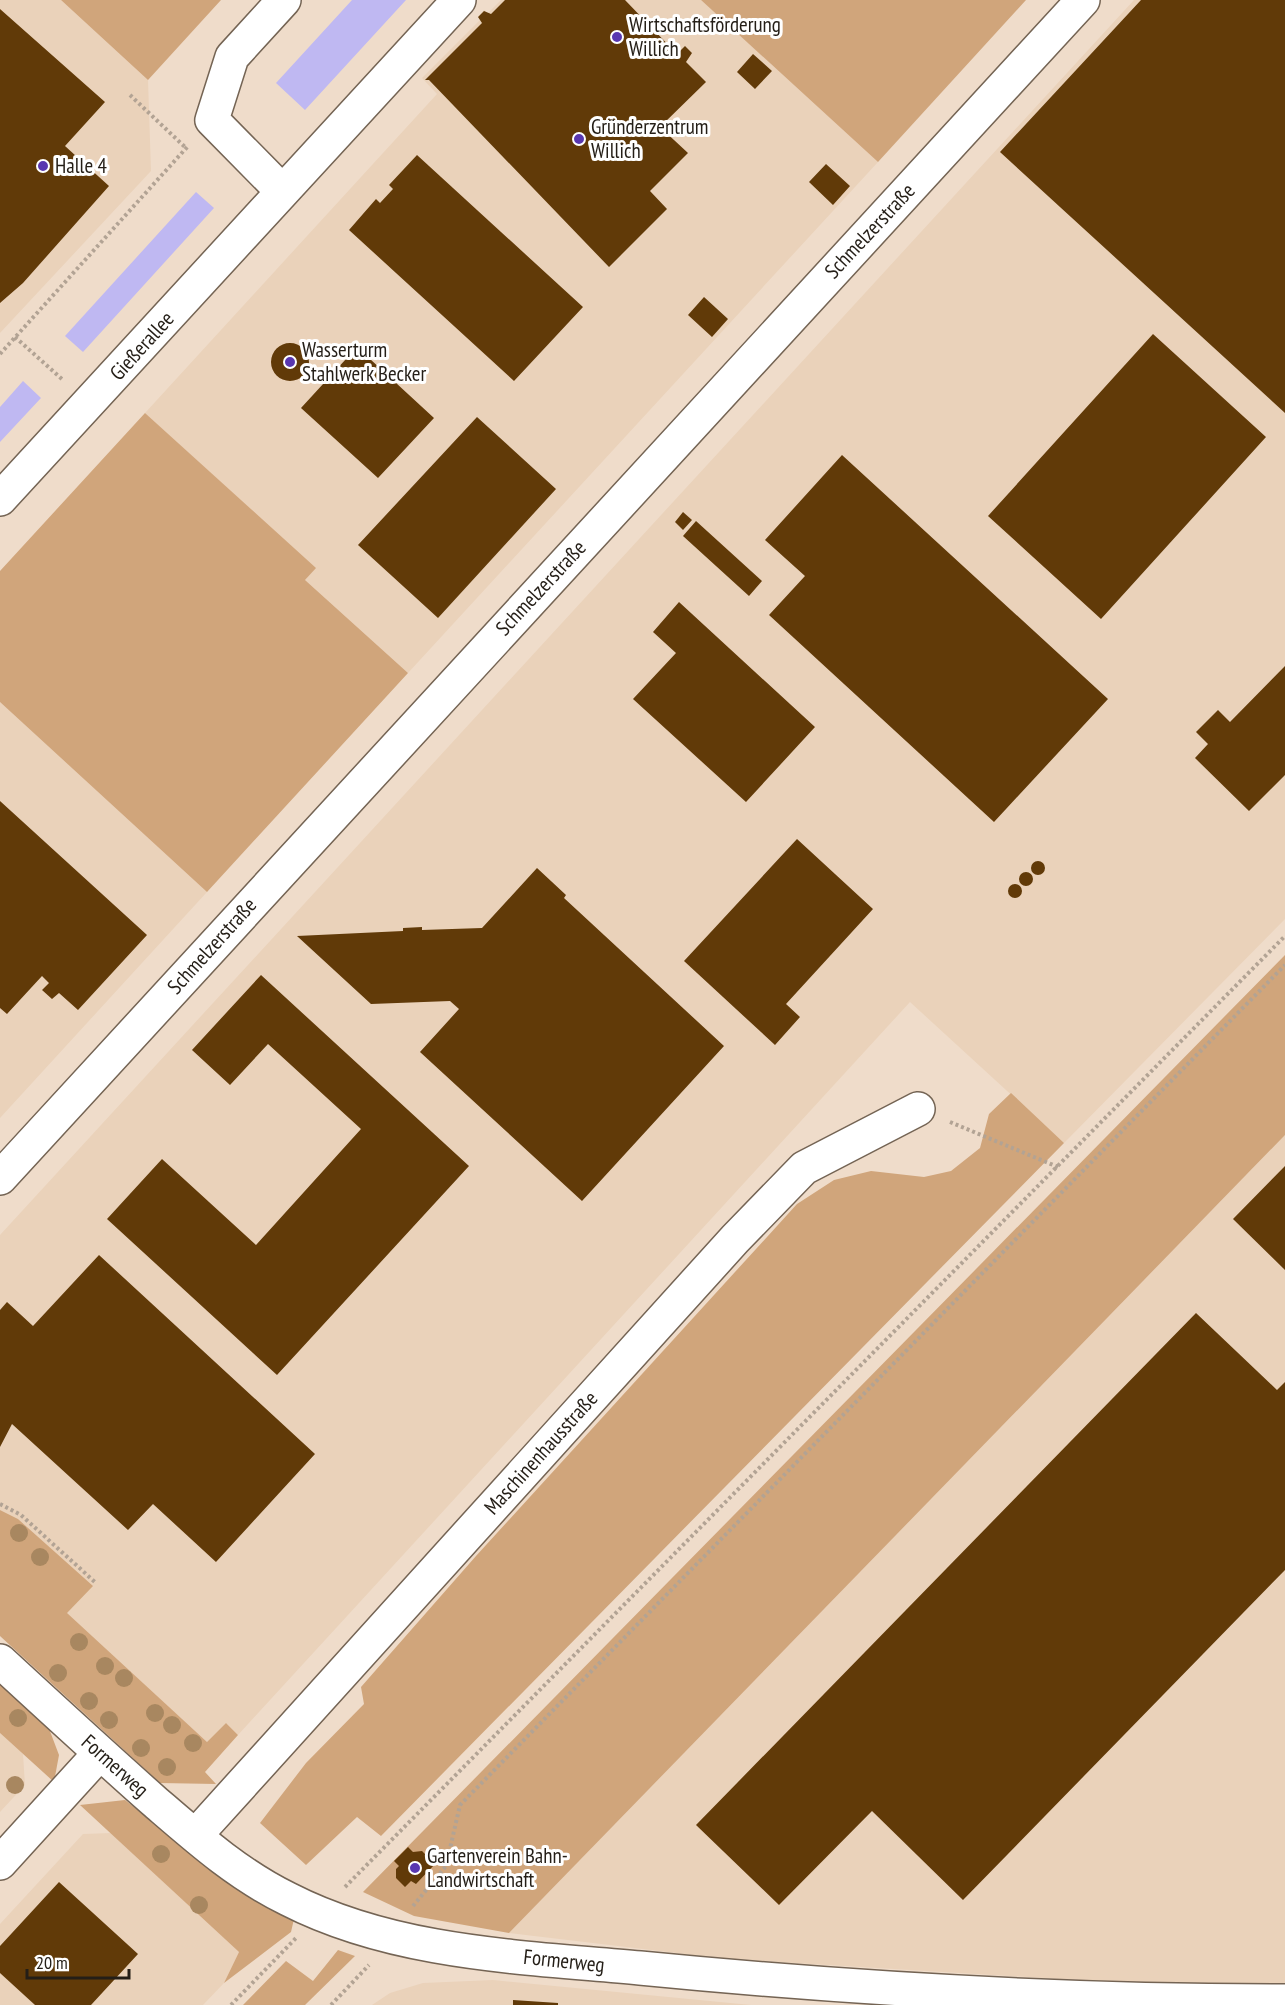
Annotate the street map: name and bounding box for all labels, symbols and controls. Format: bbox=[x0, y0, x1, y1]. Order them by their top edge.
place label: Wirtschaftsförderung Willich bbox=[629, 11, 781, 62]
marker: Wirtschaftsförderung Willich bbox=[610, 30, 624, 44]
place label: Gründerzentrum Willich bbox=[591, 113, 708, 164]
marker: Gründerzentrum Willich bbox=[572, 132, 586, 146]
place label: Halle 4 bbox=[55, 152, 108, 179]
marker: Halle 4 bbox=[36, 159, 50, 173]
street label: Schmelzerstraße bbox=[819, 177, 921, 284]
street label: Gießerallee bbox=[104, 306, 180, 386]
place label: Wasserturm Stahlwerk Becker bbox=[302, 336, 427, 387]
marker: Wasserturm Stahlwerk Becker bbox=[283, 355, 297, 369]
street label: Schmelzerstraße bbox=[490, 534, 592, 641]
street label: Schmelzerstraße bbox=[161, 892, 262, 1000]
street label: Maschinenhausstraße bbox=[478, 1385, 603, 1520]
street label: Formerweg bbox=[76, 1728, 155, 1803]
place label: Gartenverein Bahn- Landwirtschaft bbox=[427, 1842, 568, 1893]
marker: Gartenverein Bahn- Landwirtschaft bbox=[408, 1861, 422, 1875]
scale bar bbox=[27, 1942, 129, 1980]
street label: Formerweg bbox=[522, 1943, 606, 1978]
text: 20 m bbox=[36, 1951, 68, 1974]

